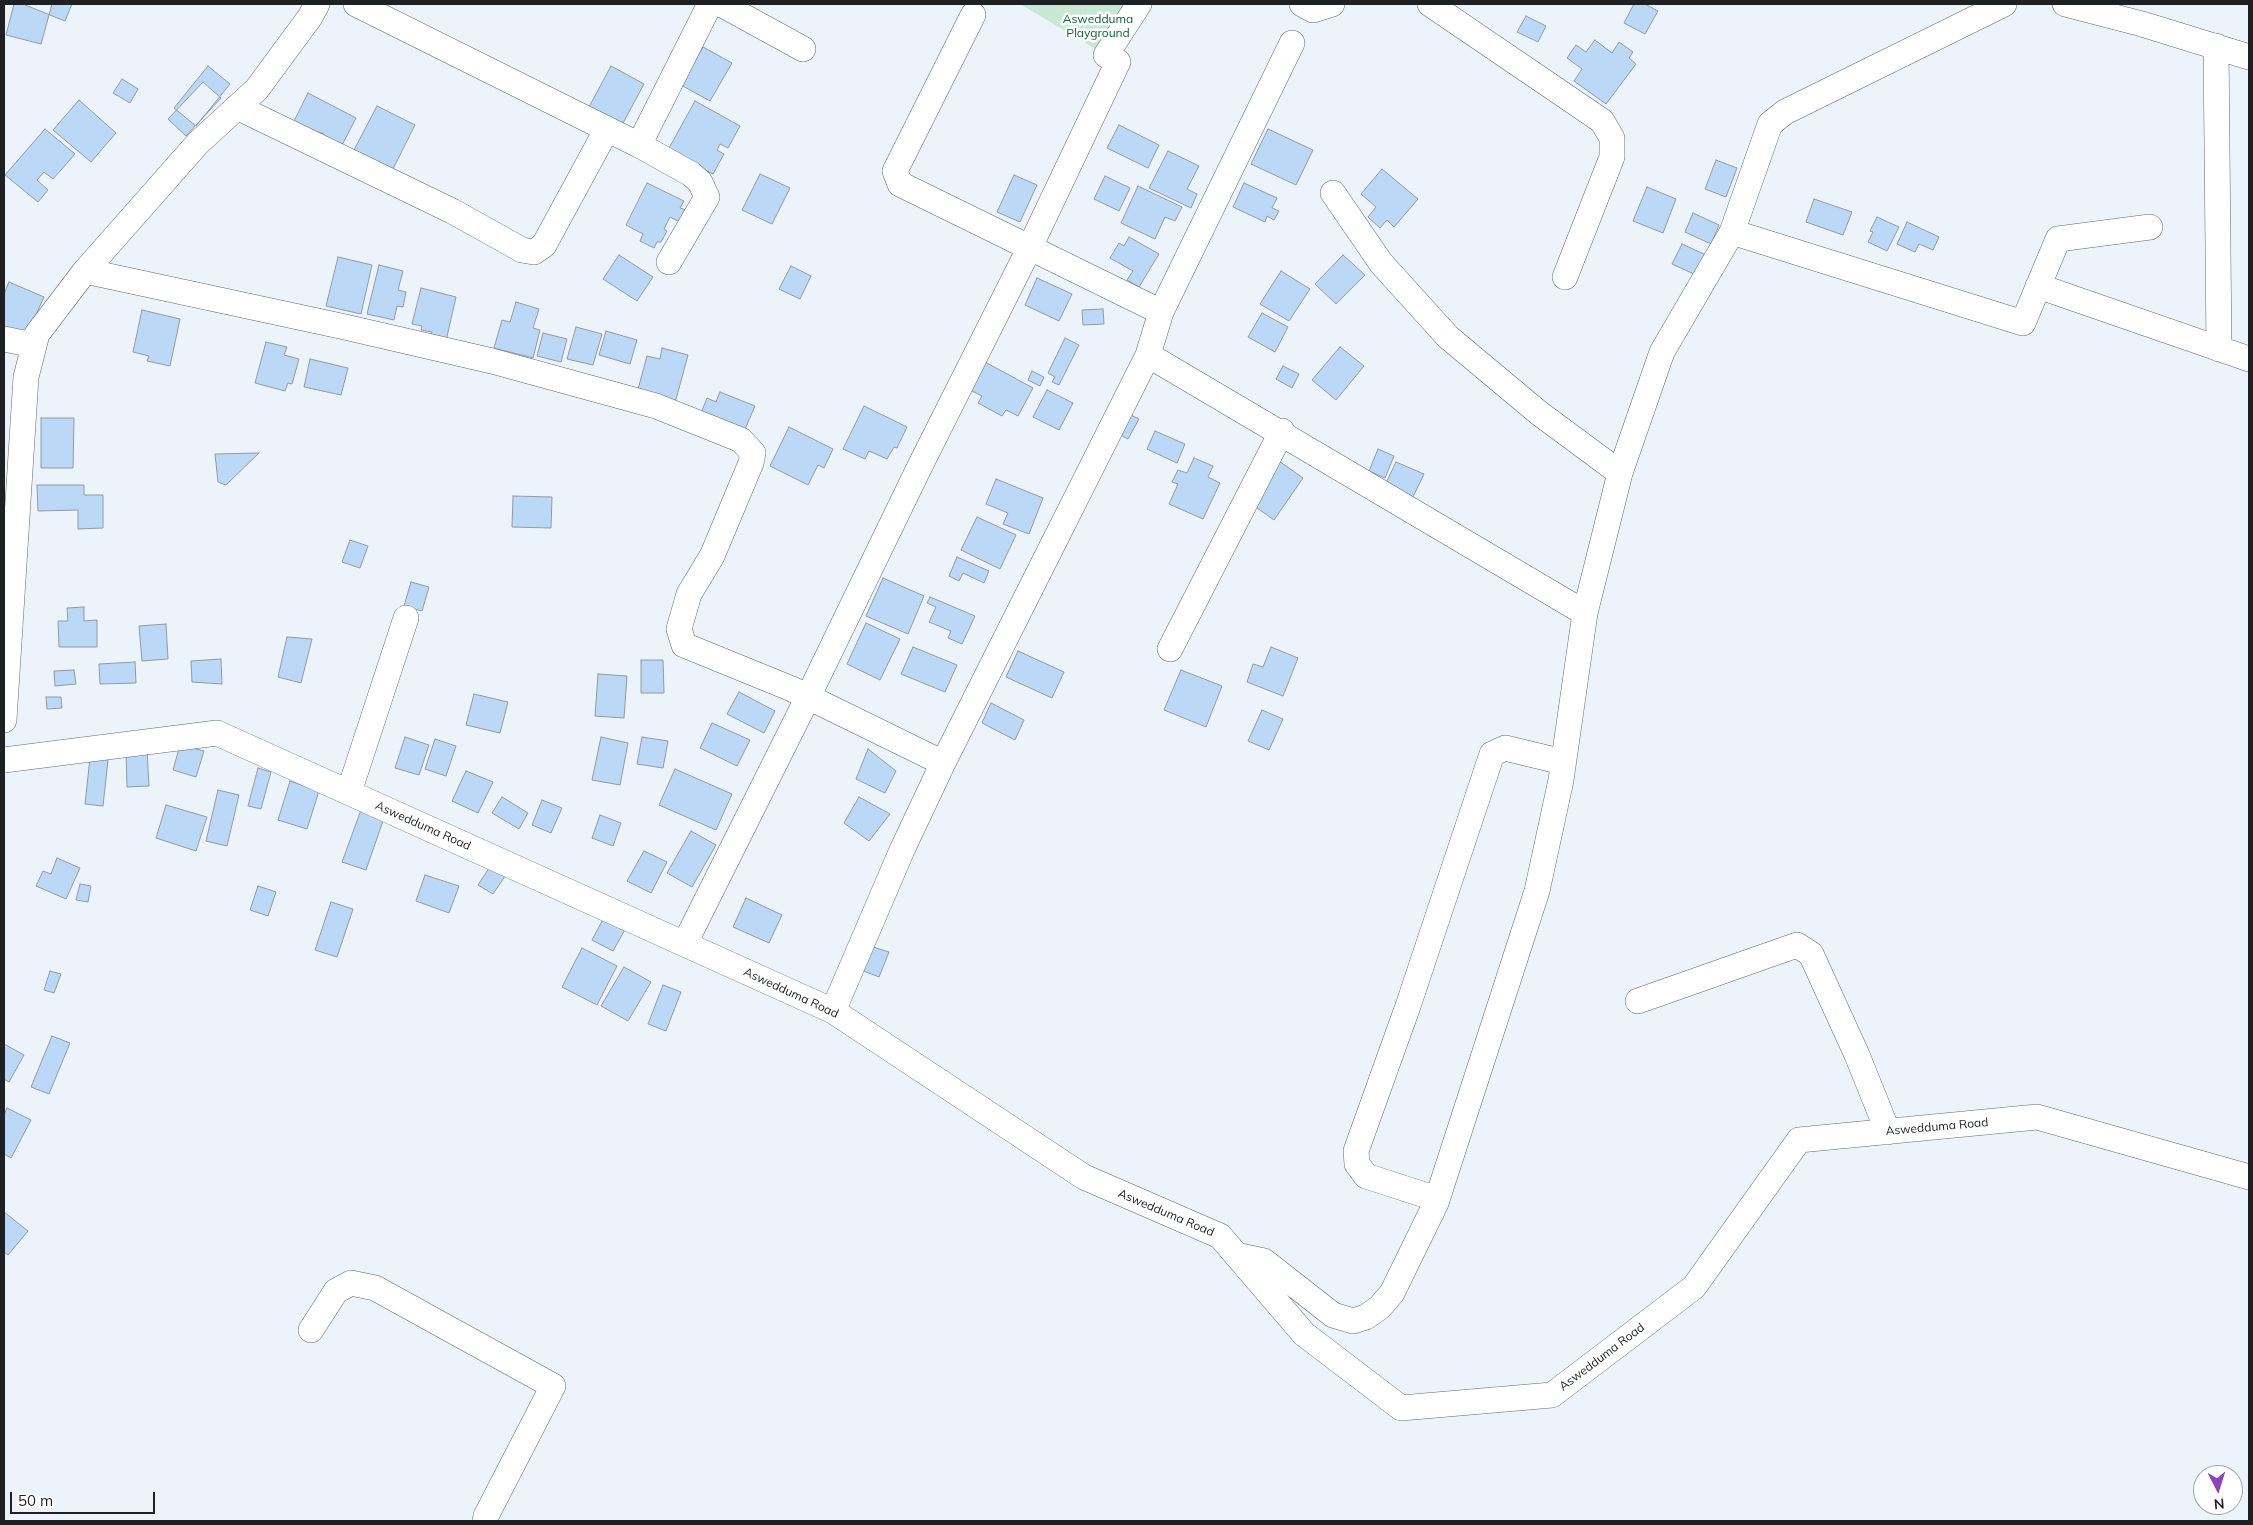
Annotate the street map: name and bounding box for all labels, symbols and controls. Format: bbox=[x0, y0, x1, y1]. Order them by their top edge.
park label: Aswedduma Playground bbox=[1063, 12, 1133, 40]
street label: Aswedduma Road bbox=[373, 798, 473, 854]
street label: Aswedduma Road bbox=[741, 965, 841, 1021]
street label: Aswedduma Road bbox=[1885, 1115, 1989, 1139]
street label: Aswedduma Road bbox=[1116, 1186, 1216, 1240]
street label: Aswedduma Road bbox=[1557, 1320, 1647, 1394]
north arrow bbox=[2193, 1465, 2243, 1515]
scale bar bbox=[12, 1482, 158, 1514]
text: 50 m bbox=[18, 1491, 53, 1510]
text: N bbox=[2213, 1495, 2225, 1513]

